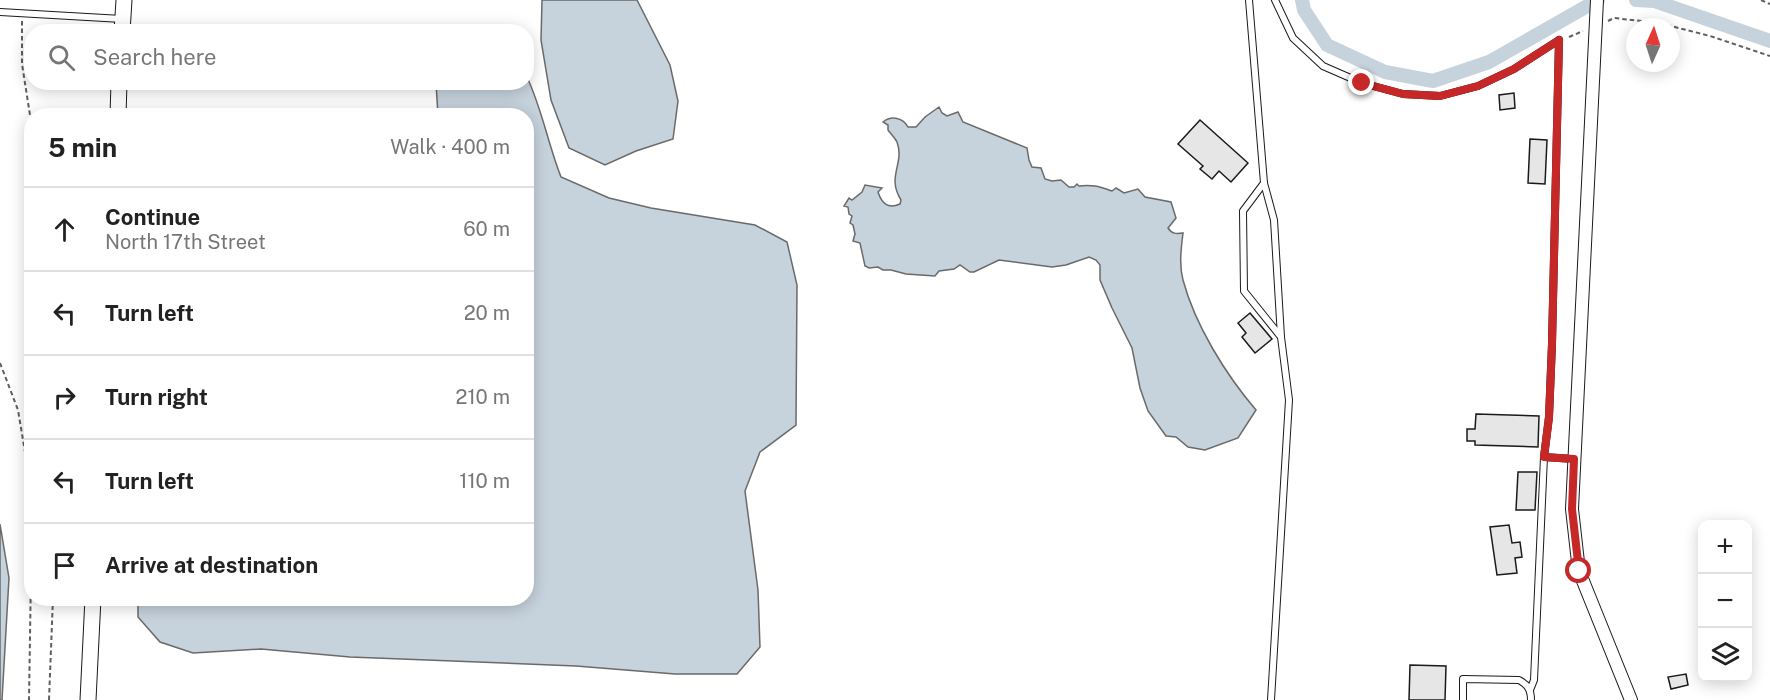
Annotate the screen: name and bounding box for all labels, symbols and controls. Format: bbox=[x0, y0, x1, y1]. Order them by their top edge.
north arrow bbox=[1626, 18, 1680, 72]
search box bbox=[24, 24, 534, 90]
icon: search bbox=[45, 41, 78, 74]
text: Search here bbox=[93, 44, 217, 70]
route end bbox=[1348, 69, 1374, 95]
text: 5 min bbox=[48, 132, 117, 163]
text: Walk · 400 m bbox=[390, 135, 510, 159]
text: Continue bbox=[105, 204, 200, 230]
icon: ahead bbox=[48, 213, 81, 246]
text: 60 m bbox=[463, 217, 510, 241]
text: North 17th Street bbox=[105, 230, 266, 254]
icon: left bbox=[48, 297, 81, 330]
text: Turn left bbox=[105, 300, 194, 326]
text: 20 m bbox=[464, 301, 510, 325]
icon: right bbox=[48, 381, 81, 414]
text: Turn right bbox=[105, 384, 208, 410]
text: 210 m bbox=[456, 385, 510, 409]
icon: left bbox=[48, 465, 81, 498]
text: Turn left bbox=[105, 468, 194, 494]
text: 110 m bbox=[459, 469, 510, 493]
map controls bbox=[1698, 520, 1752, 682]
button: + bbox=[1698, 520, 1752, 574]
icon: arrive bbox=[48, 549, 81, 582]
text: Arrive at destination bbox=[105, 552, 318, 578]
route start bbox=[1565, 557, 1591, 583]
button: − bbox=[1698, 574, 1752, 628]
button: layers bbox=[1698, 628, 1752, 682]

